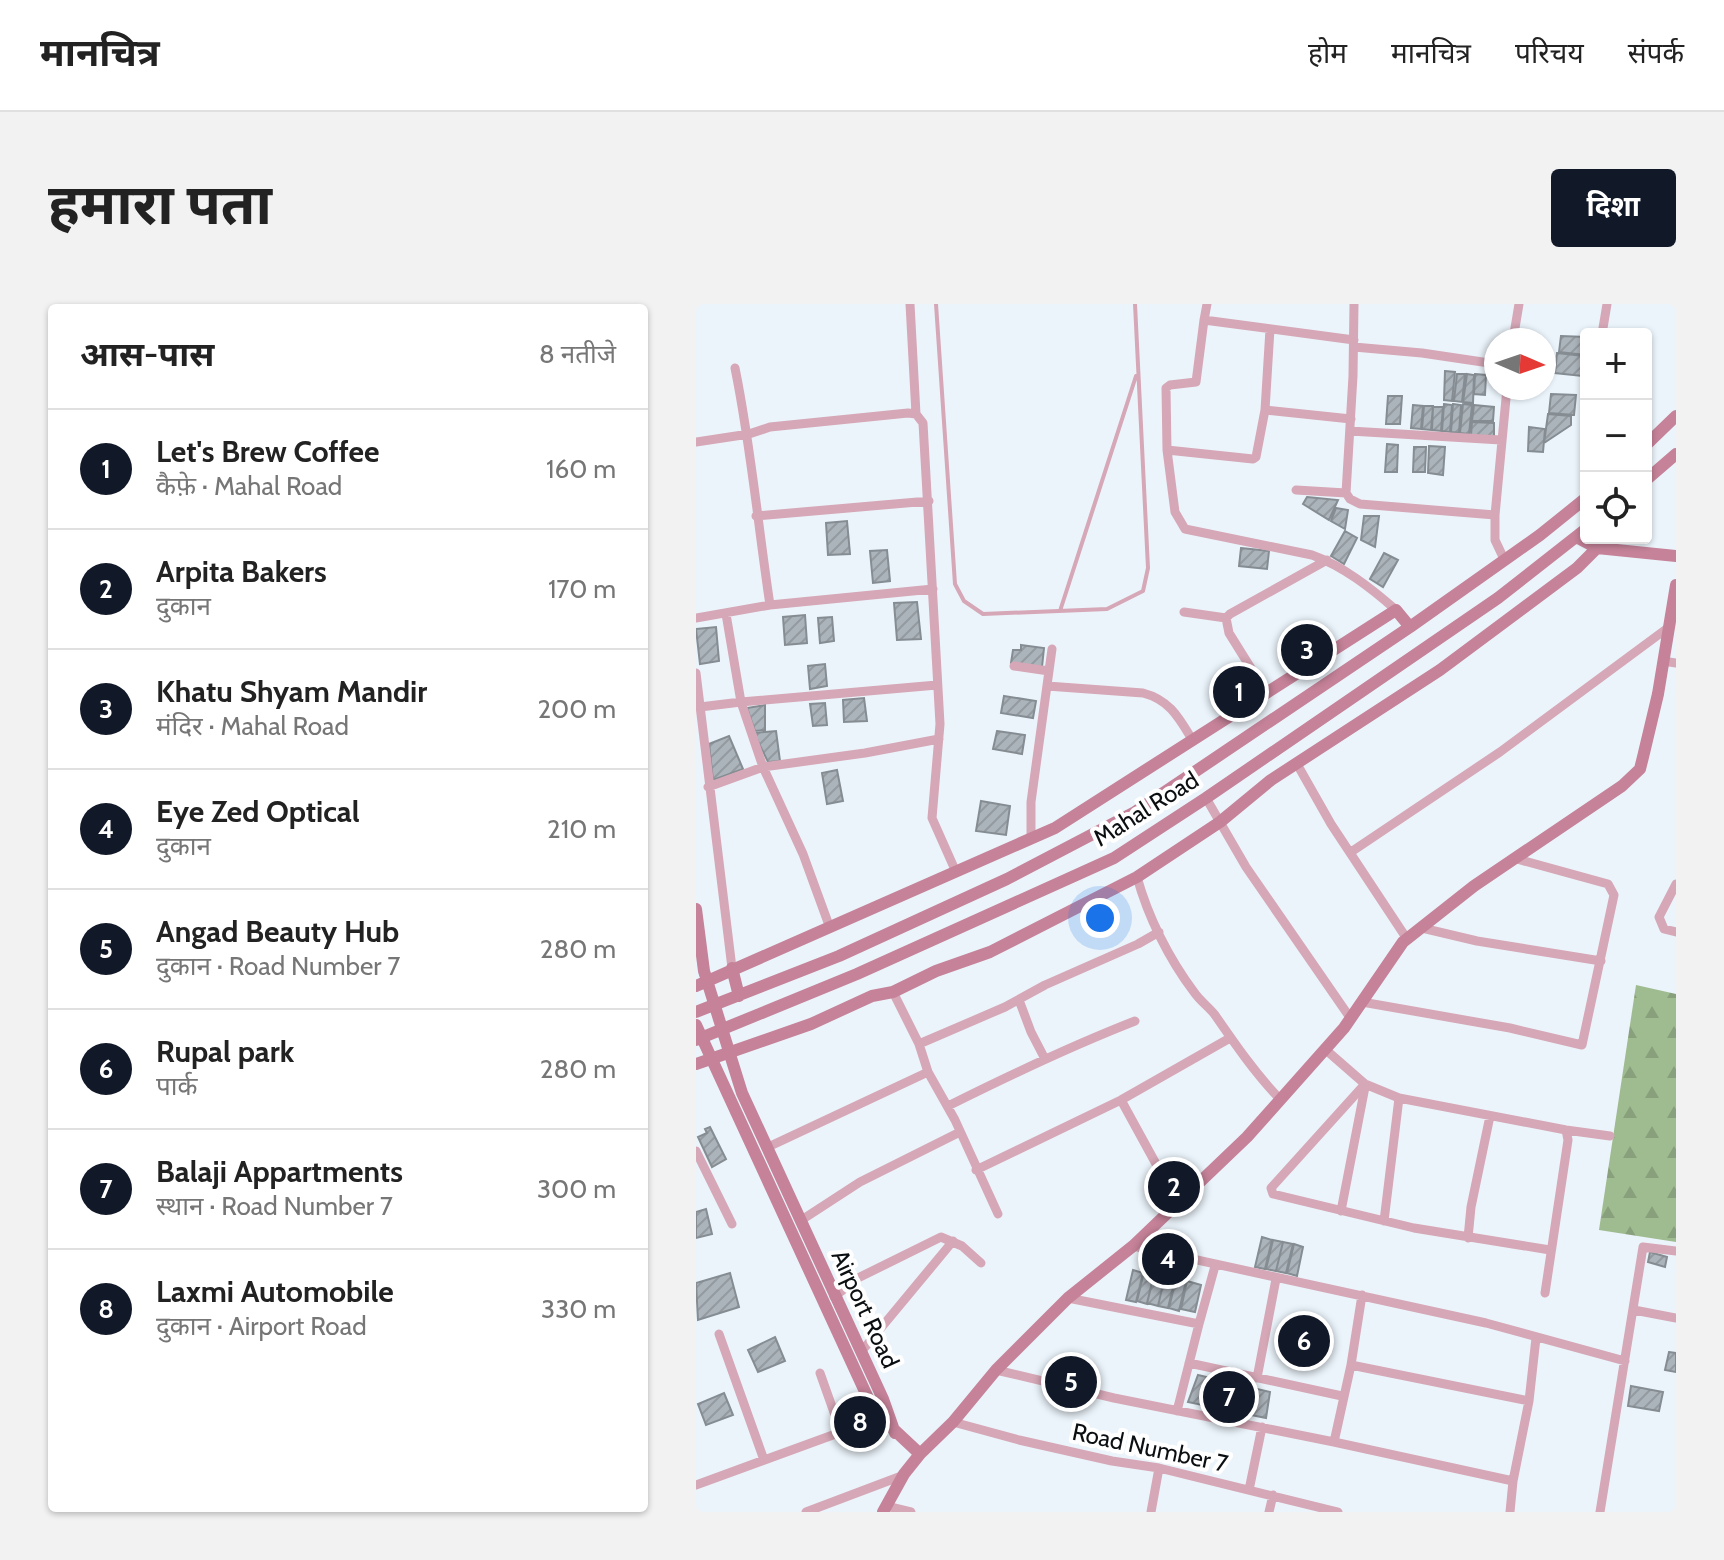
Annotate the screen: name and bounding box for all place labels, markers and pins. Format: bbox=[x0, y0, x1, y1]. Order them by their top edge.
pin: 3 bbox=[1281, 620, 1333, 680]
pin: 1 bbox=[1213, 662, 1265, 722]
pin: 2 bbox=[1148, 1157, 1200, 1217]
pin: 4 bbox=[1142, 1229, 1194, 1289]
pin: 6 bbox=[1278, 1311, 1330, 1371]
pin: 5 bbox=[1045, 1352, 1097, 1412]
pin: 7 bbox=[1203, 1367, 1255, 1427]
pin: 8 bbox=[834, 1392, 886, 1452]

